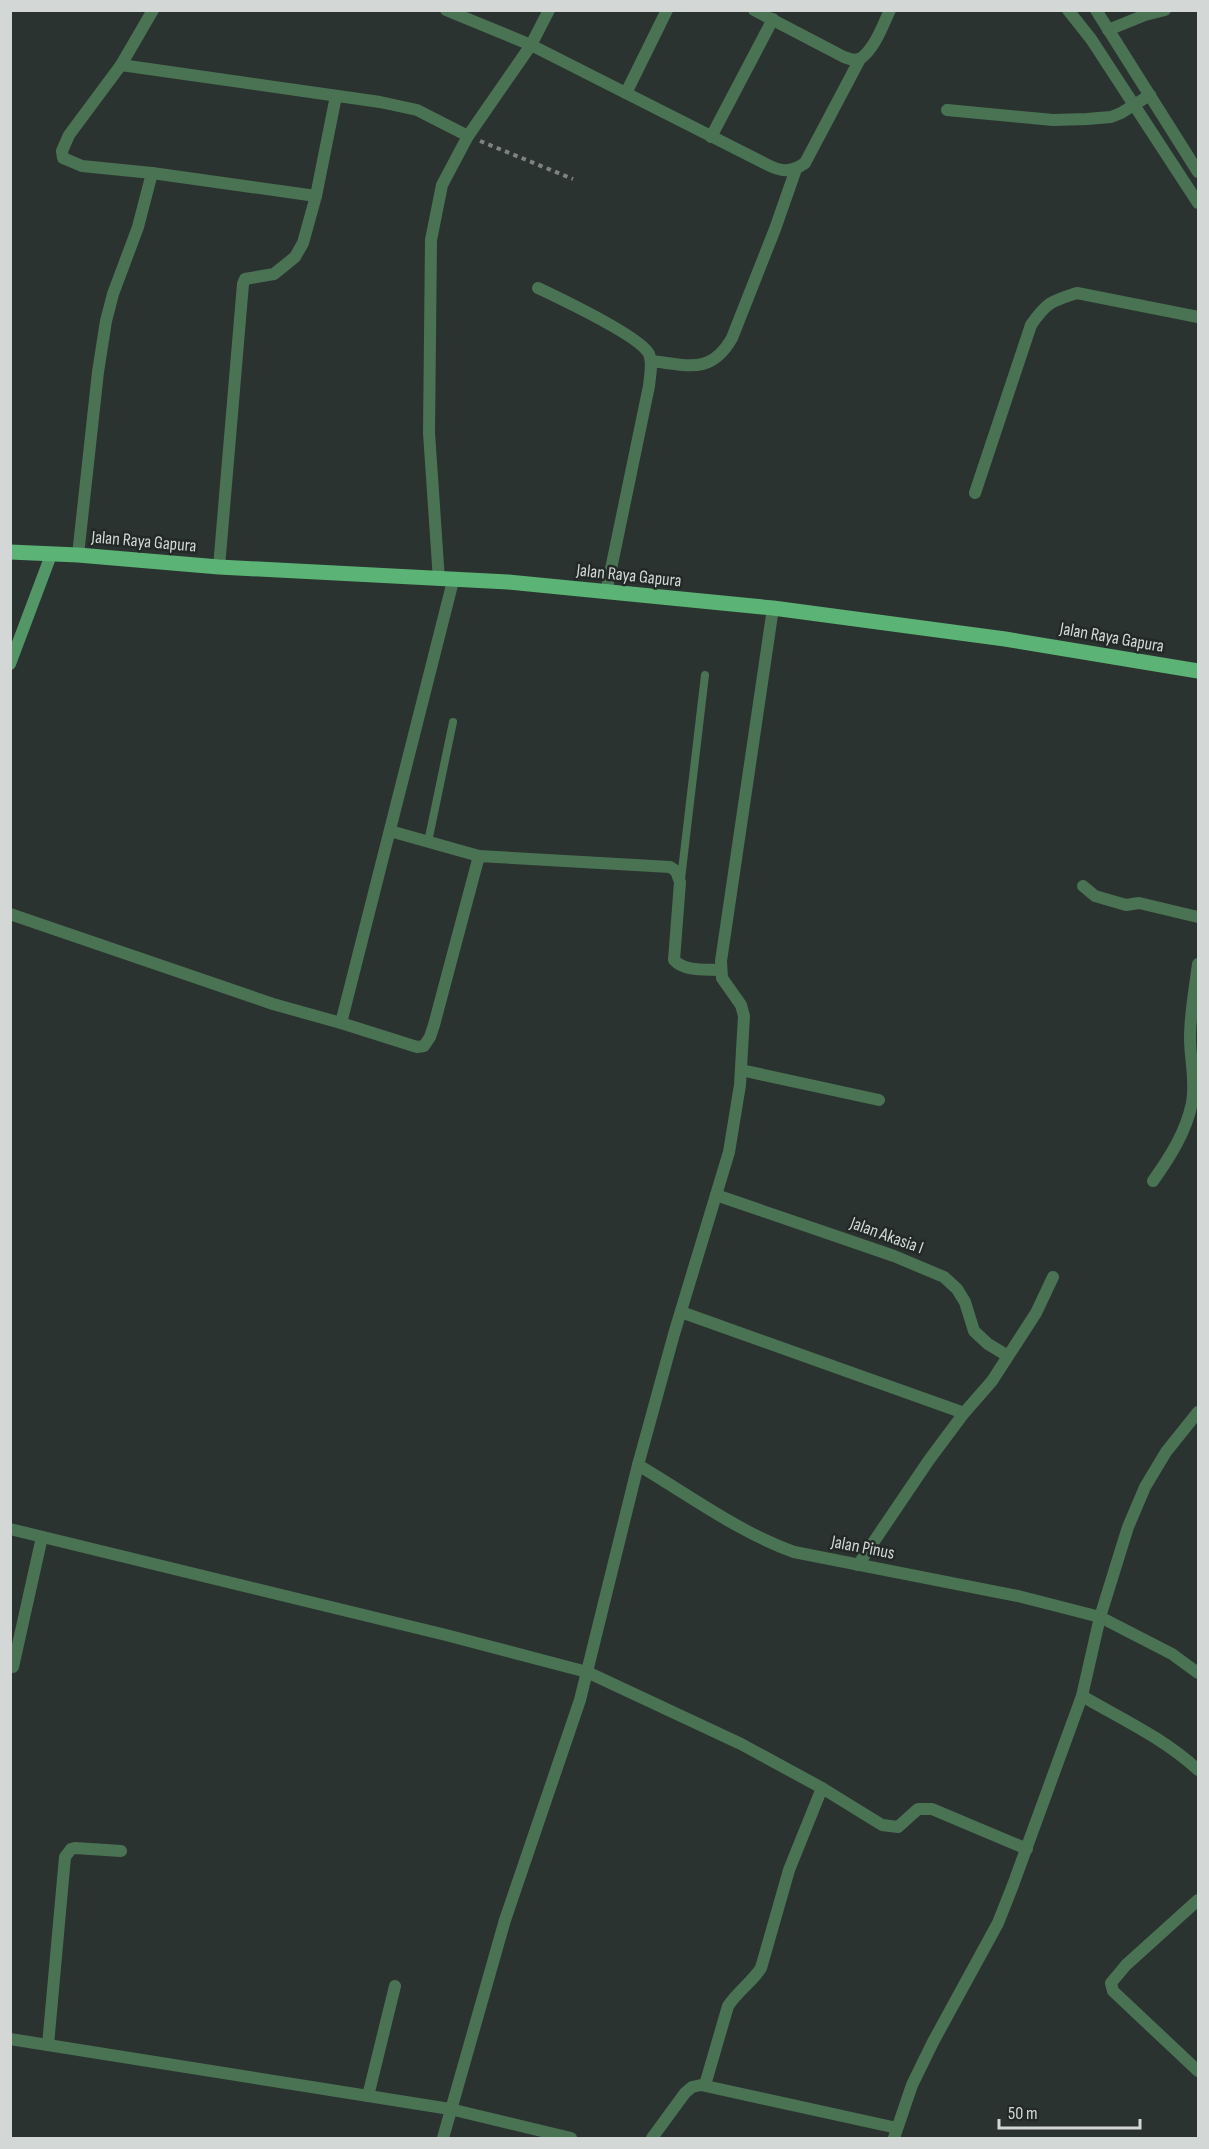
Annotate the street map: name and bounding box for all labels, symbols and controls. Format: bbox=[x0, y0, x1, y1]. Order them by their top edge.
street label: Jalan Raya Gapura bbox=[90, 526, 197, 557]
street label: Jalan Raya Gapura bbox=[574, 559, 683, 591]
street label: Jalan Raya Gapura bbox=[1057, 618, 1166, 657]
street label: Jalan Akasia I bbox=[846, 1212, 926, 1258]
street label: Jalan Pinus bbox=[828, 1531, 896, 1564]
scale bar bbox=[999, 2092, 1140, 2130]
text: 50 m bbox=[1008, 2103, 1038, 2124]

